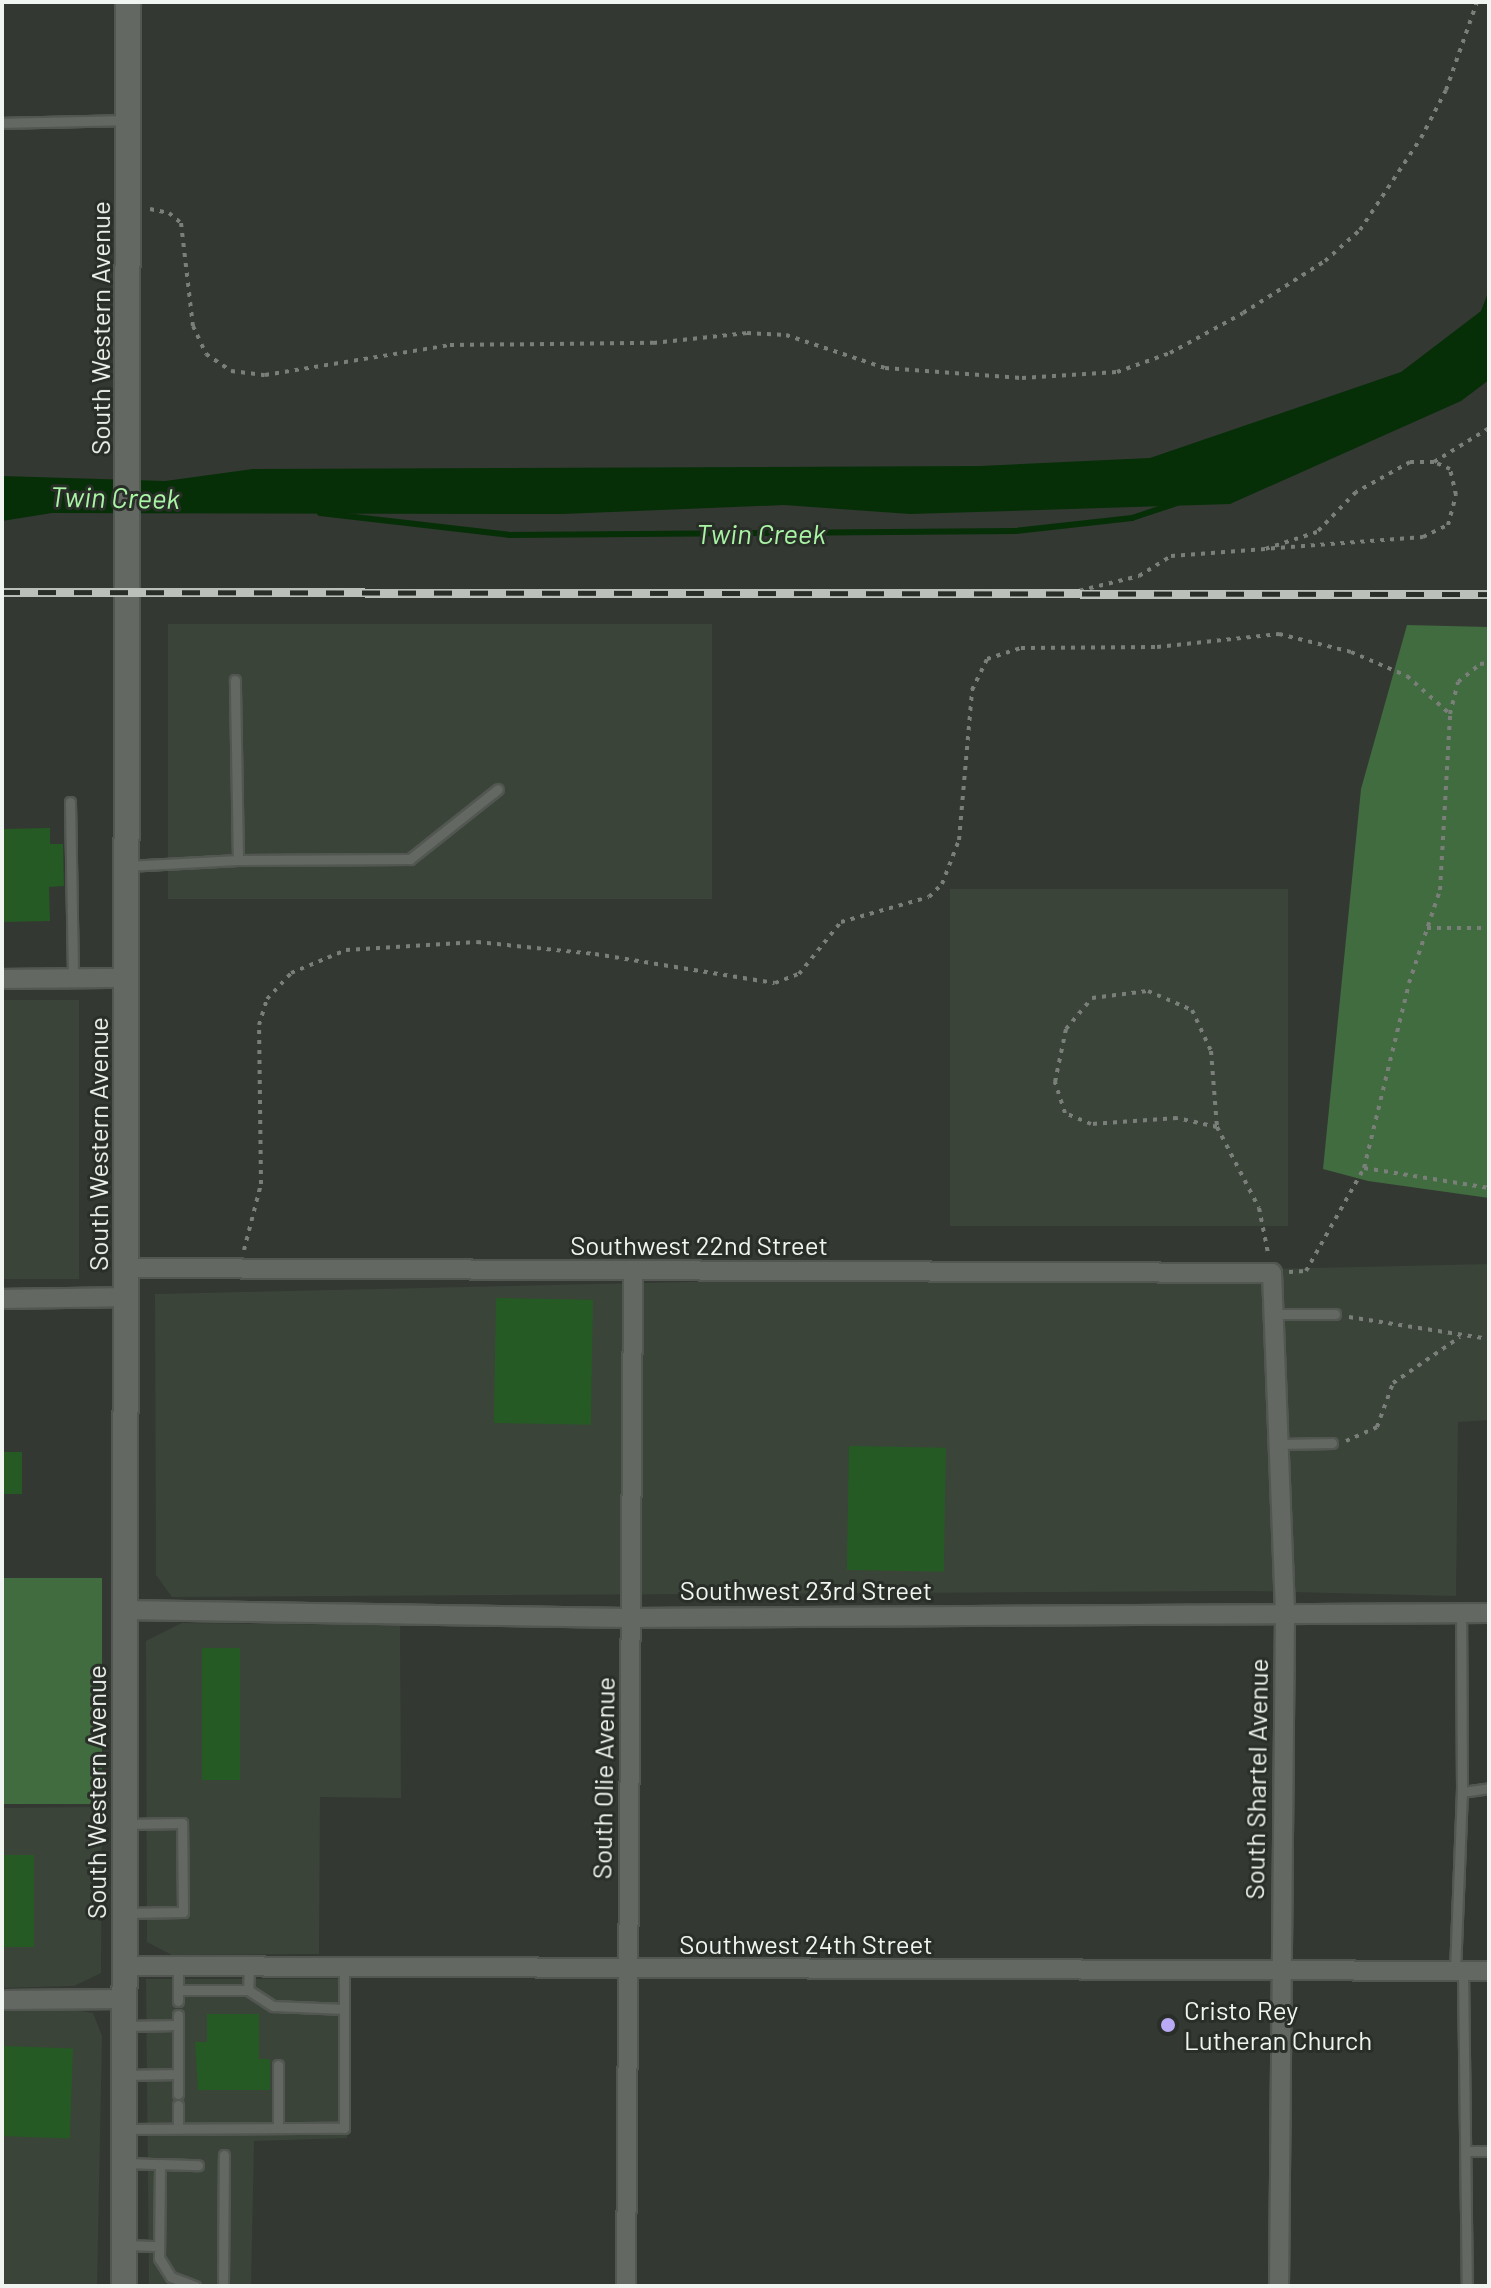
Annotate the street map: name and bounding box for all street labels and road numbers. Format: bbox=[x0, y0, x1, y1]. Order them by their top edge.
street label: South Western Avenue bbox=[84, 201, 116, 455]
street label: South Western Avenue bbox=[82, 1017, 114, 1271]
street label: Southwest 22nd Street bbox=[570, 1229, 828, 1261]
street label: Southwest 23rd Street bbox=[680, 1574, 932, 1606]
street label: South Shartel Avenue bbox=[1238, 1658, 1274, 1900]
street label: South Western Avenue bbox=[80, 1665, 112, 1919]
street label: South Olie Avenue bbox=[586, 1677, 620, 1879]
street label: Southwest 24th Street bbox=[679, 1928, 933, 1960]

